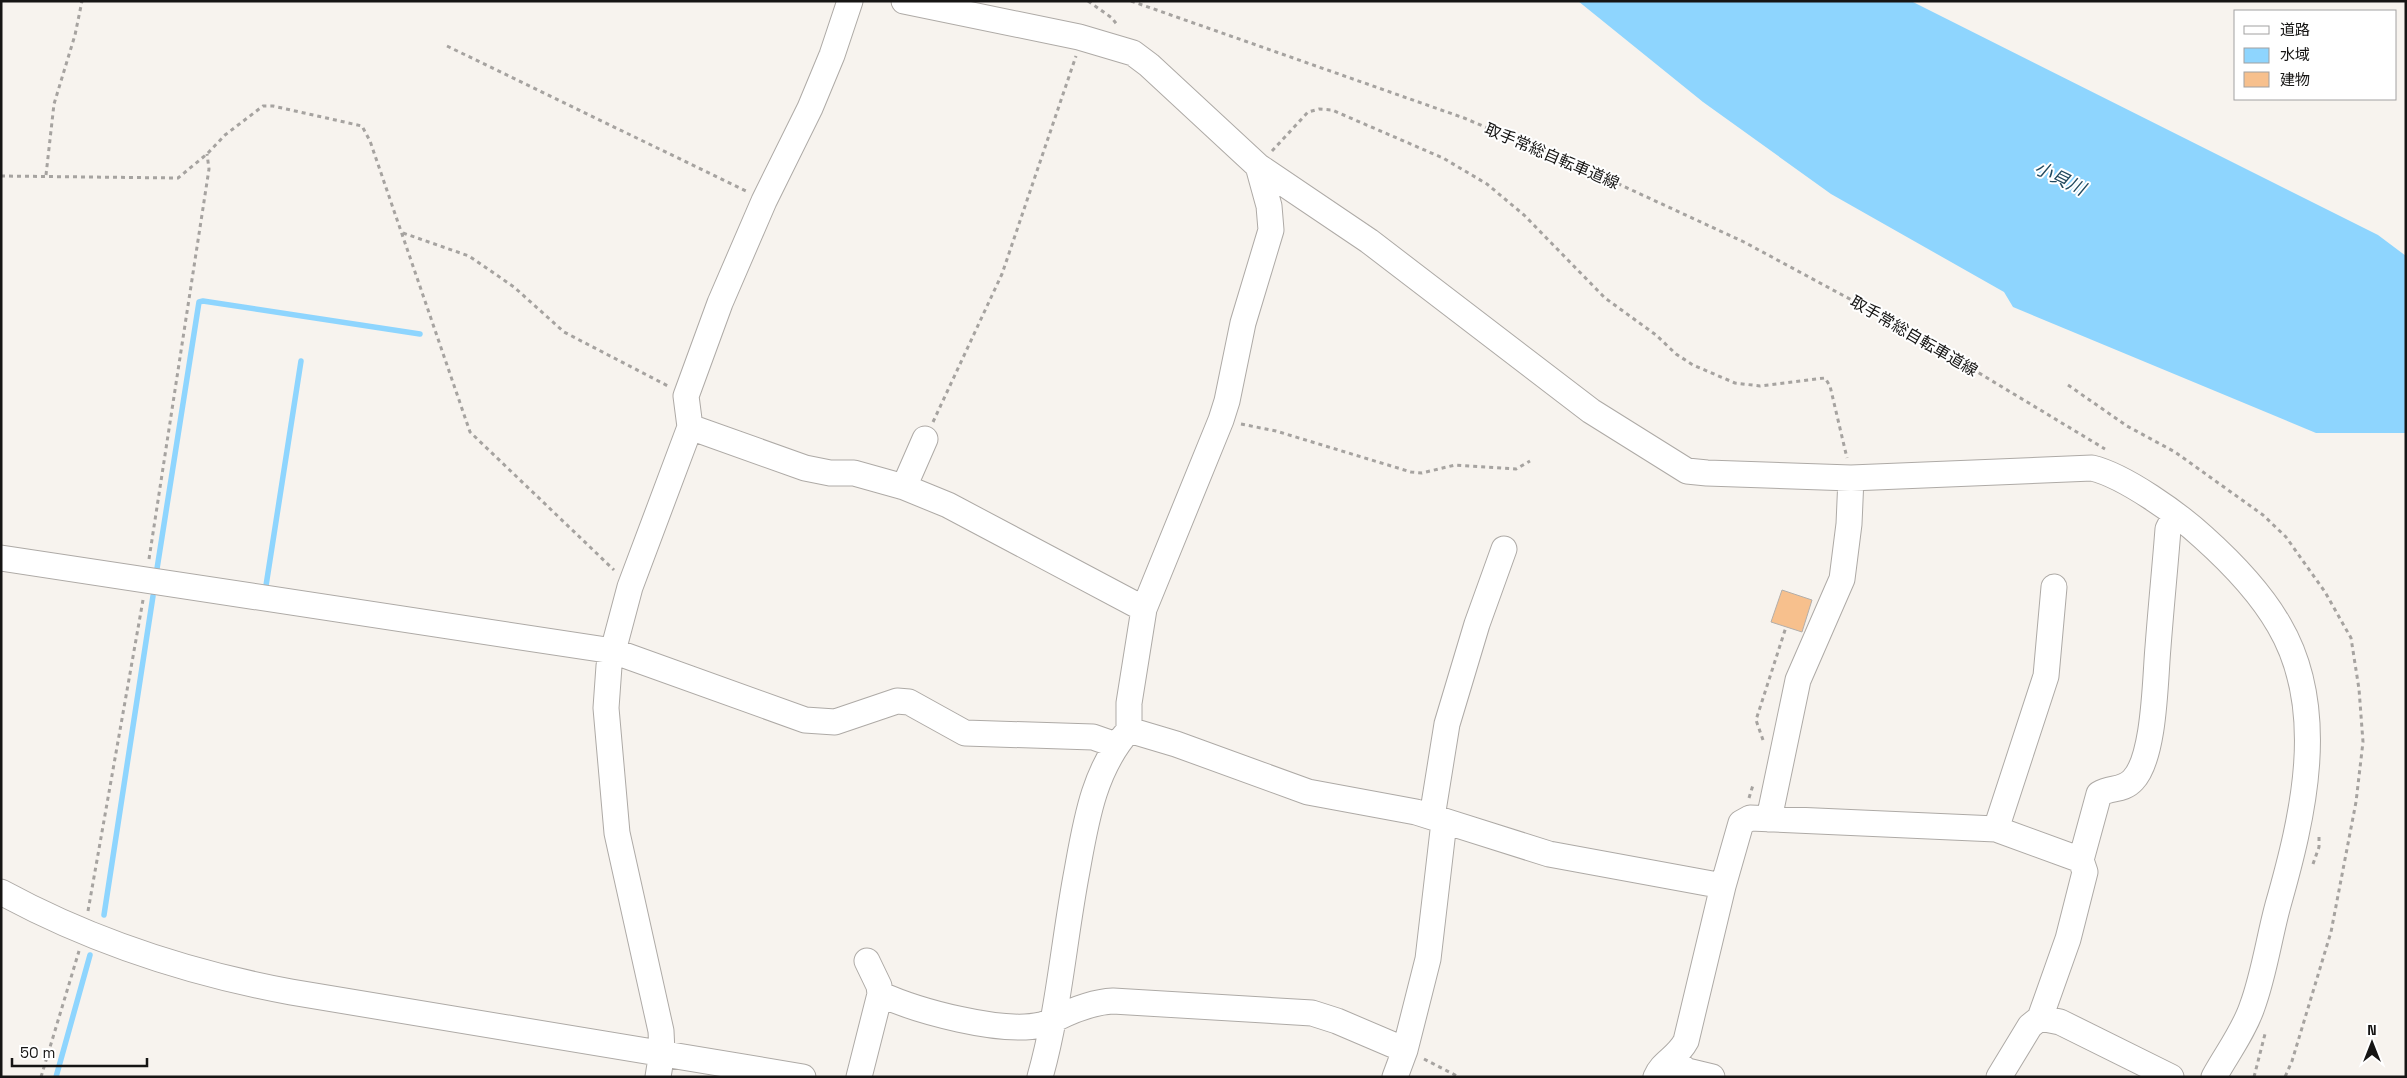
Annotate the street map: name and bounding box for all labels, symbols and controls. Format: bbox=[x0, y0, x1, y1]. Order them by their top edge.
legend bbox=[2234, 10, 2397, 100]
text: 道路 bbox=[2280, 20, 2310, 39]
text: 水域 bbox=[2280, 45, 2310, 64]
text: 建物 bbox=[2280, 70, 2310, 89]
street label: 取手常総自転車道線 bbox=[1482, 118, 1622, 194]
water label: 小貝川 bbox=[2031, 156, 2091, 201]
street label: 取手常総自転車道線 bbox=[1846, 291, 1982, 381]
north arrow bbox=[2347, 1018, 2397, 1068]
text: N bbox=[2367, 1021, 2377, 1039]
scale bar bbox=[12, 1036, 148, 1068]
text: 50 m bbox=[20, 1043, 55, 1062]

